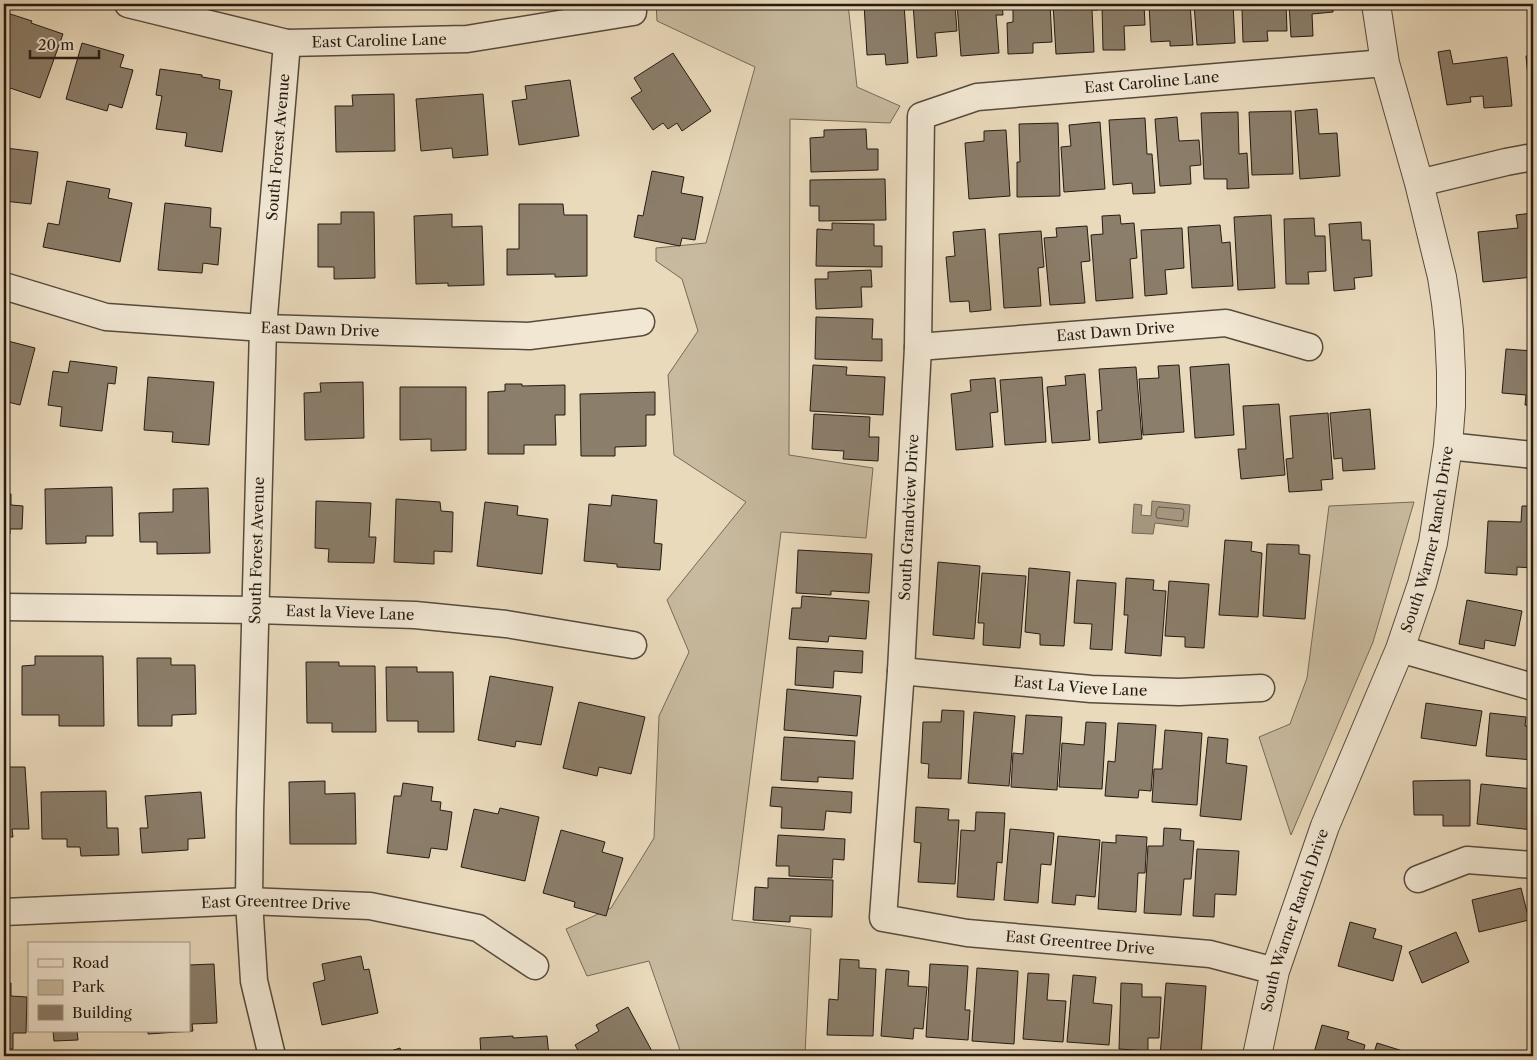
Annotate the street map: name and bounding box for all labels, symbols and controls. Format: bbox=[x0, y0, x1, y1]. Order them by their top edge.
scale bar bbox=[30, 28, 99, 60]
street label: East Caroline Lane bbox=[311, 29, 447, 51]
text: 20 m bbox=[38, 35, 74, 54]
street label: East Caroline Lane bbox=[1083, 67, 1220, 97]
street label: South Forest Avenue bbox=[262, 73, 293, 221]
street label: East Dawn Drive bbox=[1056, 317, 1175, 345]
street label: East Dawn Drive bbox=[260, 318, 380, 340]
street label: South Grandview Drive bbox=[895, 434, 922, 601]
street label: South Warner Ranch Drive bbox=[1396, 445, 1457, 635]
street label: South Forest Avenue bbox=[245, 476, 268, 624]
street label: East la Vieve Lane bbox=[285, 601, 415, 624]
street label: East La Vieve Lane bbox=[1013, 672, 1148, 700]
street label: South Warner Ranch Drive bbox=[1257, 826, 1332, 1014]
street label: East Greentree Drive bbox=[200, 891, 351, 914]
street label: East Greentree Drive bbox=[1005, 927, 1155, 958]
legend bbox=[28, 942, 190, 1032]
text: Road bbox=[72, 953, 109, 972]
text: Park bbox=[72, 977, 106, 996]
text: Building bbox=[72, 1003, 132, 1022]

